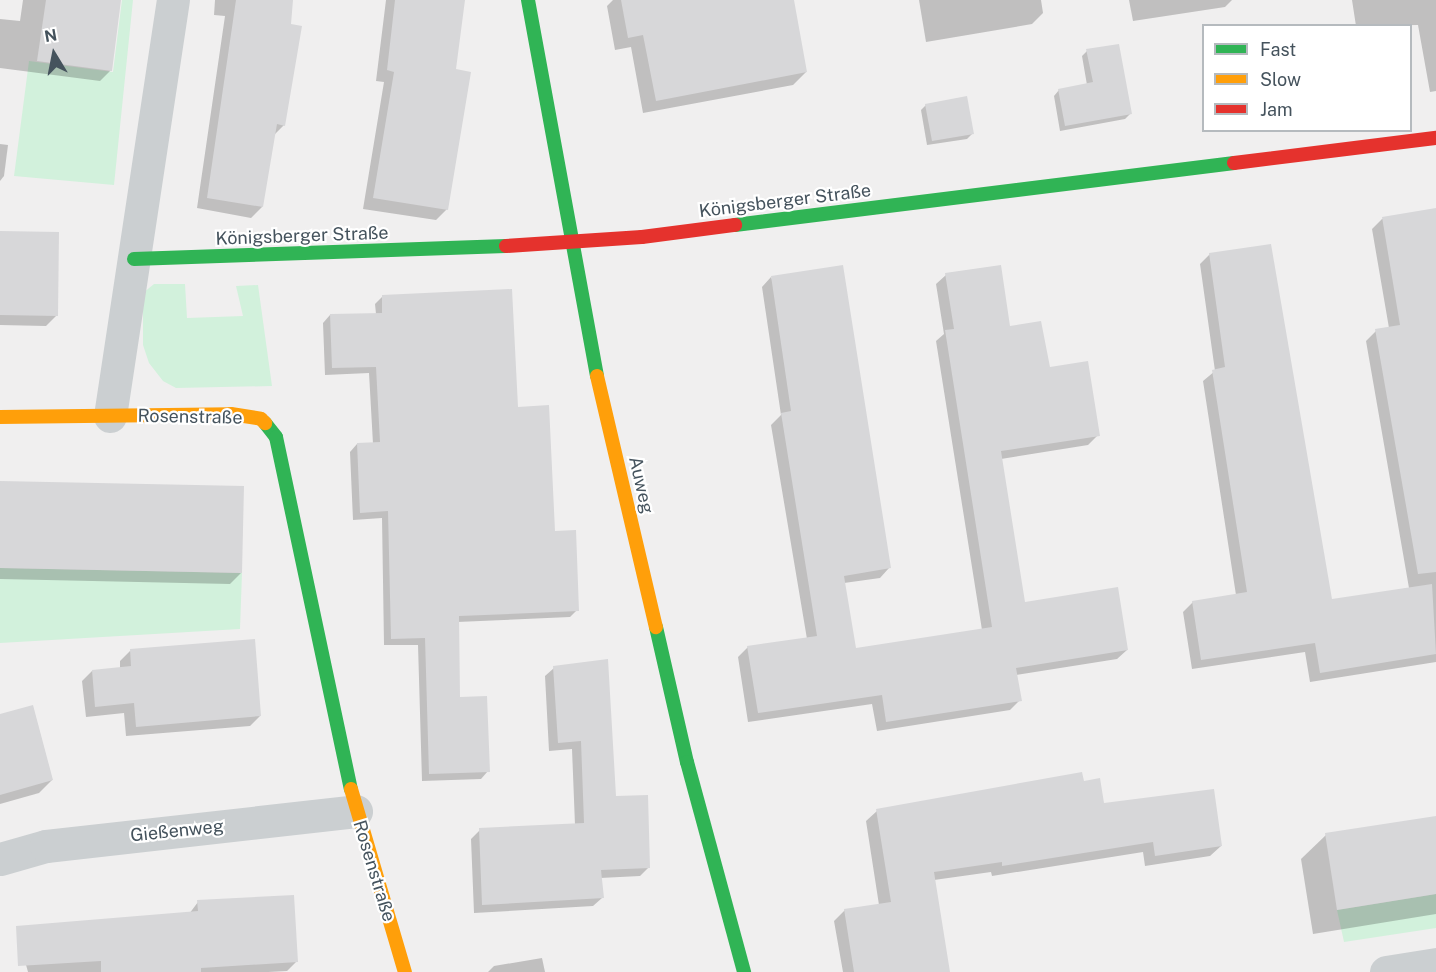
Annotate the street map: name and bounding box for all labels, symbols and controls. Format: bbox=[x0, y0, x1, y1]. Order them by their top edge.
north arrow bbox=[24, 24, 84, 84]
legend bbox=[1202, 24, 1412, 132]
text: N bbox=[43, 25, 59, 46]
text: Fast bbox=[1260, 39, 1296, 60]
text: Slow bbox=[1260, 69, 1301, 90]
text: Jam bbox=[1260, 99, 1293, 120]
street label: Königsberger Straße bbox=[698, 180, 872, 222]
street label: Königsberger Straße bbox=[215, 222, 389, 250]
street label: Rosenstraße bbox=[137, 405, 243, 429]
street label: Auweg bbox=[624, 454, 658, 516]
street label: Gießenweg bbox=[129, 815, 225, 847]
street label: Rosenstraße bbox=[348, 818, 400, 924]

